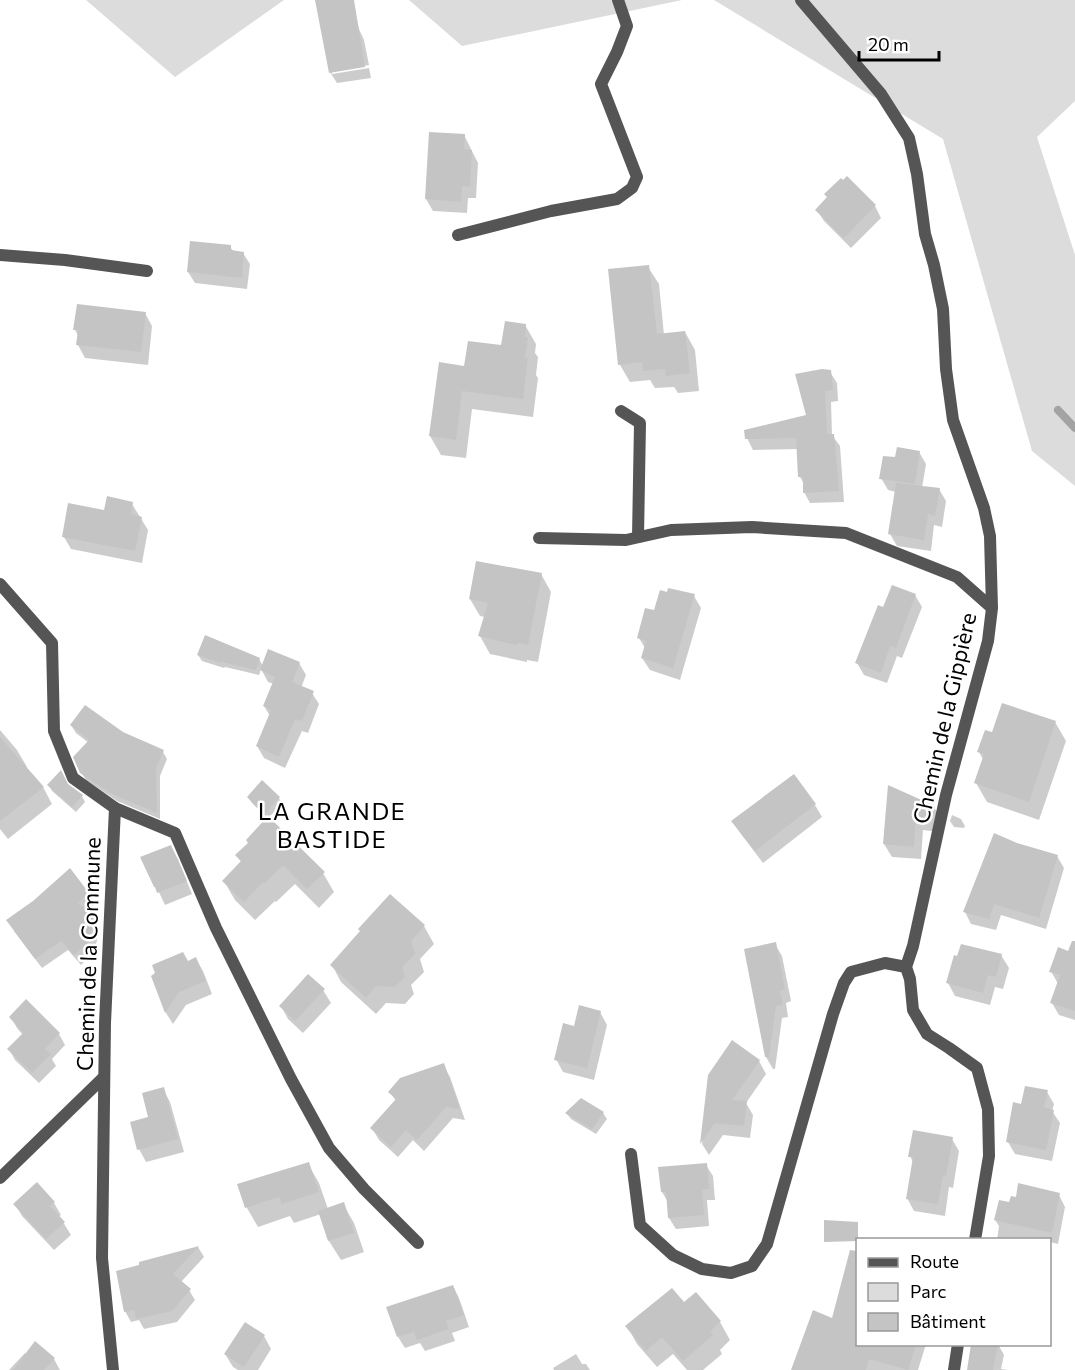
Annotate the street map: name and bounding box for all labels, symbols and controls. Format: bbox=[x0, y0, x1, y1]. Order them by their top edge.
scale bar bbox=[859, 24, 938, 62]
text: 20 m bbox=[868, 33, 909, 55]
street label: Chemin de la Gippière bbox=[907, 610, 981, 826]
district label: LA GRANDE BASTIDE bbox=[258, 796, 406, 853]
street label: Chemin de la Commune bbox=[70, 837, 106, 1071]
legend bbox=[856, 1238, 1051, 1346]
text: Route bbox=[910, 1250, 959, 1272]
text: Parc bbox=[910, 1280, 947, 1302]
text: Bâtiment bbox=[910, 1310, 986, 1332]

